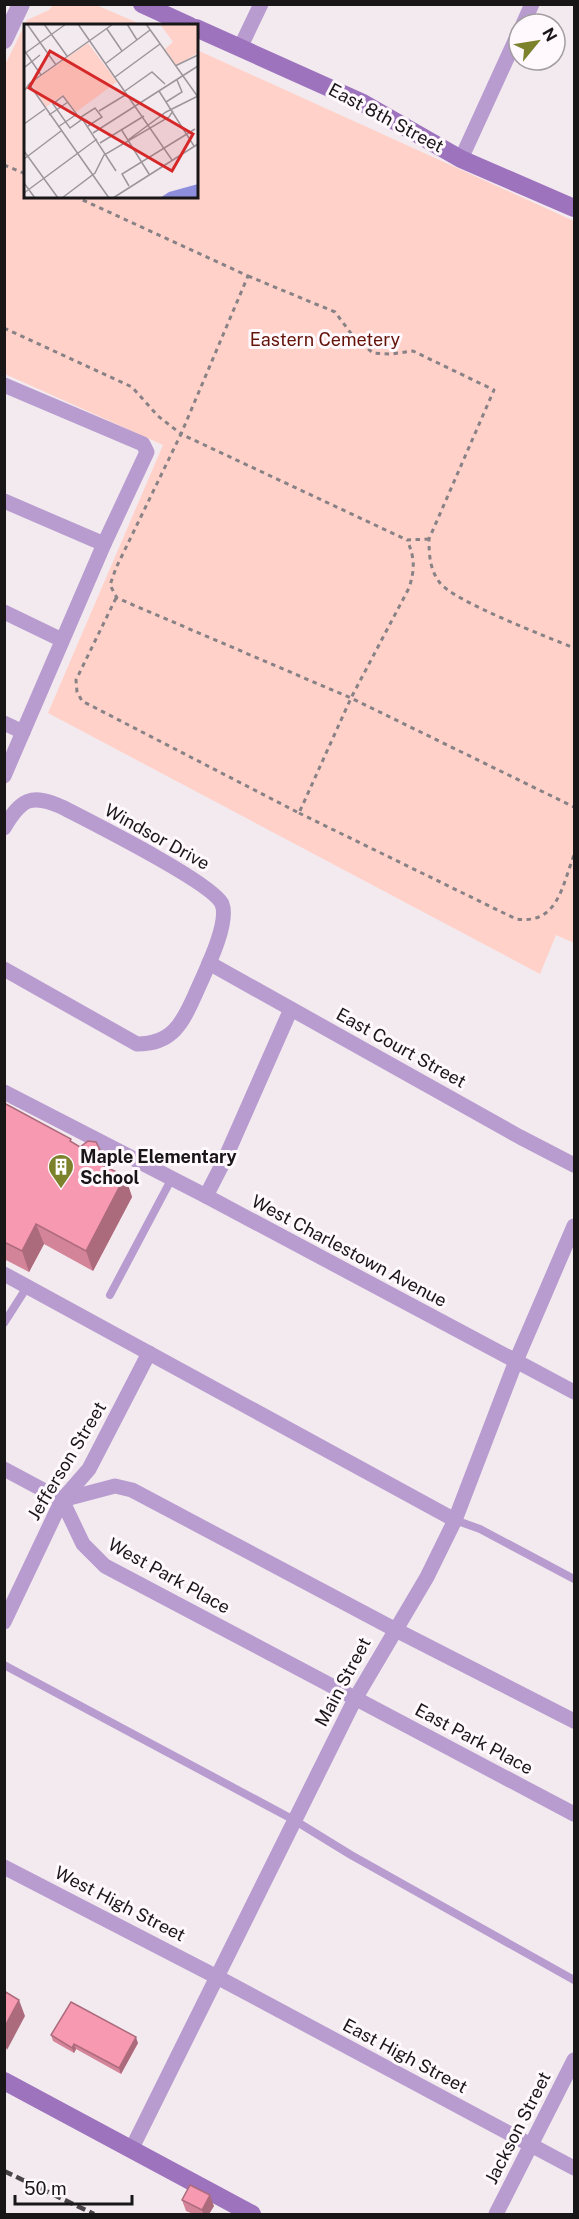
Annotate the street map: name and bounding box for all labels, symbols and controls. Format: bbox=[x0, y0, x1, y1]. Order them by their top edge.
north arrow bbox=[507, 12, 567, 72]
inset map bbox=[24, 24, 198, 198]
text: N bbox=[538, 25, 561, 45]
street label: East 8th Street bbox=[325, 78, 447, 157]
park label: Eastern Cemetery bbox=[250, 329, 401, 350]
street label: Windsor Drive bbox=[101, 799, 213, 874]
street label: East Court Street bbox=[333, 1003, 470, 1092]
place label: Maple Elementary School bbox=[80, 1146, 237, 1188]
building icon: Maple Elementary School bbox=[46, 1152, 76, 1190]
street label: West Charlestown Avenue bbox=[248, 1190, 450, 1311]
street label: Jefferson Street bbox=[23, 1398, 110, 1524]
street label: West Park Place bbox=[105, 1533, 234, 1618]
street label: Main Street bbox=[310, 1634, 375, 1730]
street label: East Park Place bbox=[412, 1699, 537, 1778]
street label: West High Street bbox=[52, 1862, 189, 1945]
street label: East High Street bbox=[339, 2014, 471, 2097]
street label: Jackson Street bbox=[480, 2068, 555, 2187]
scale bar bbox=[15, 2168, 132, 2206]
text: 50 m bbox=[24, 2178, 67, 2199]

